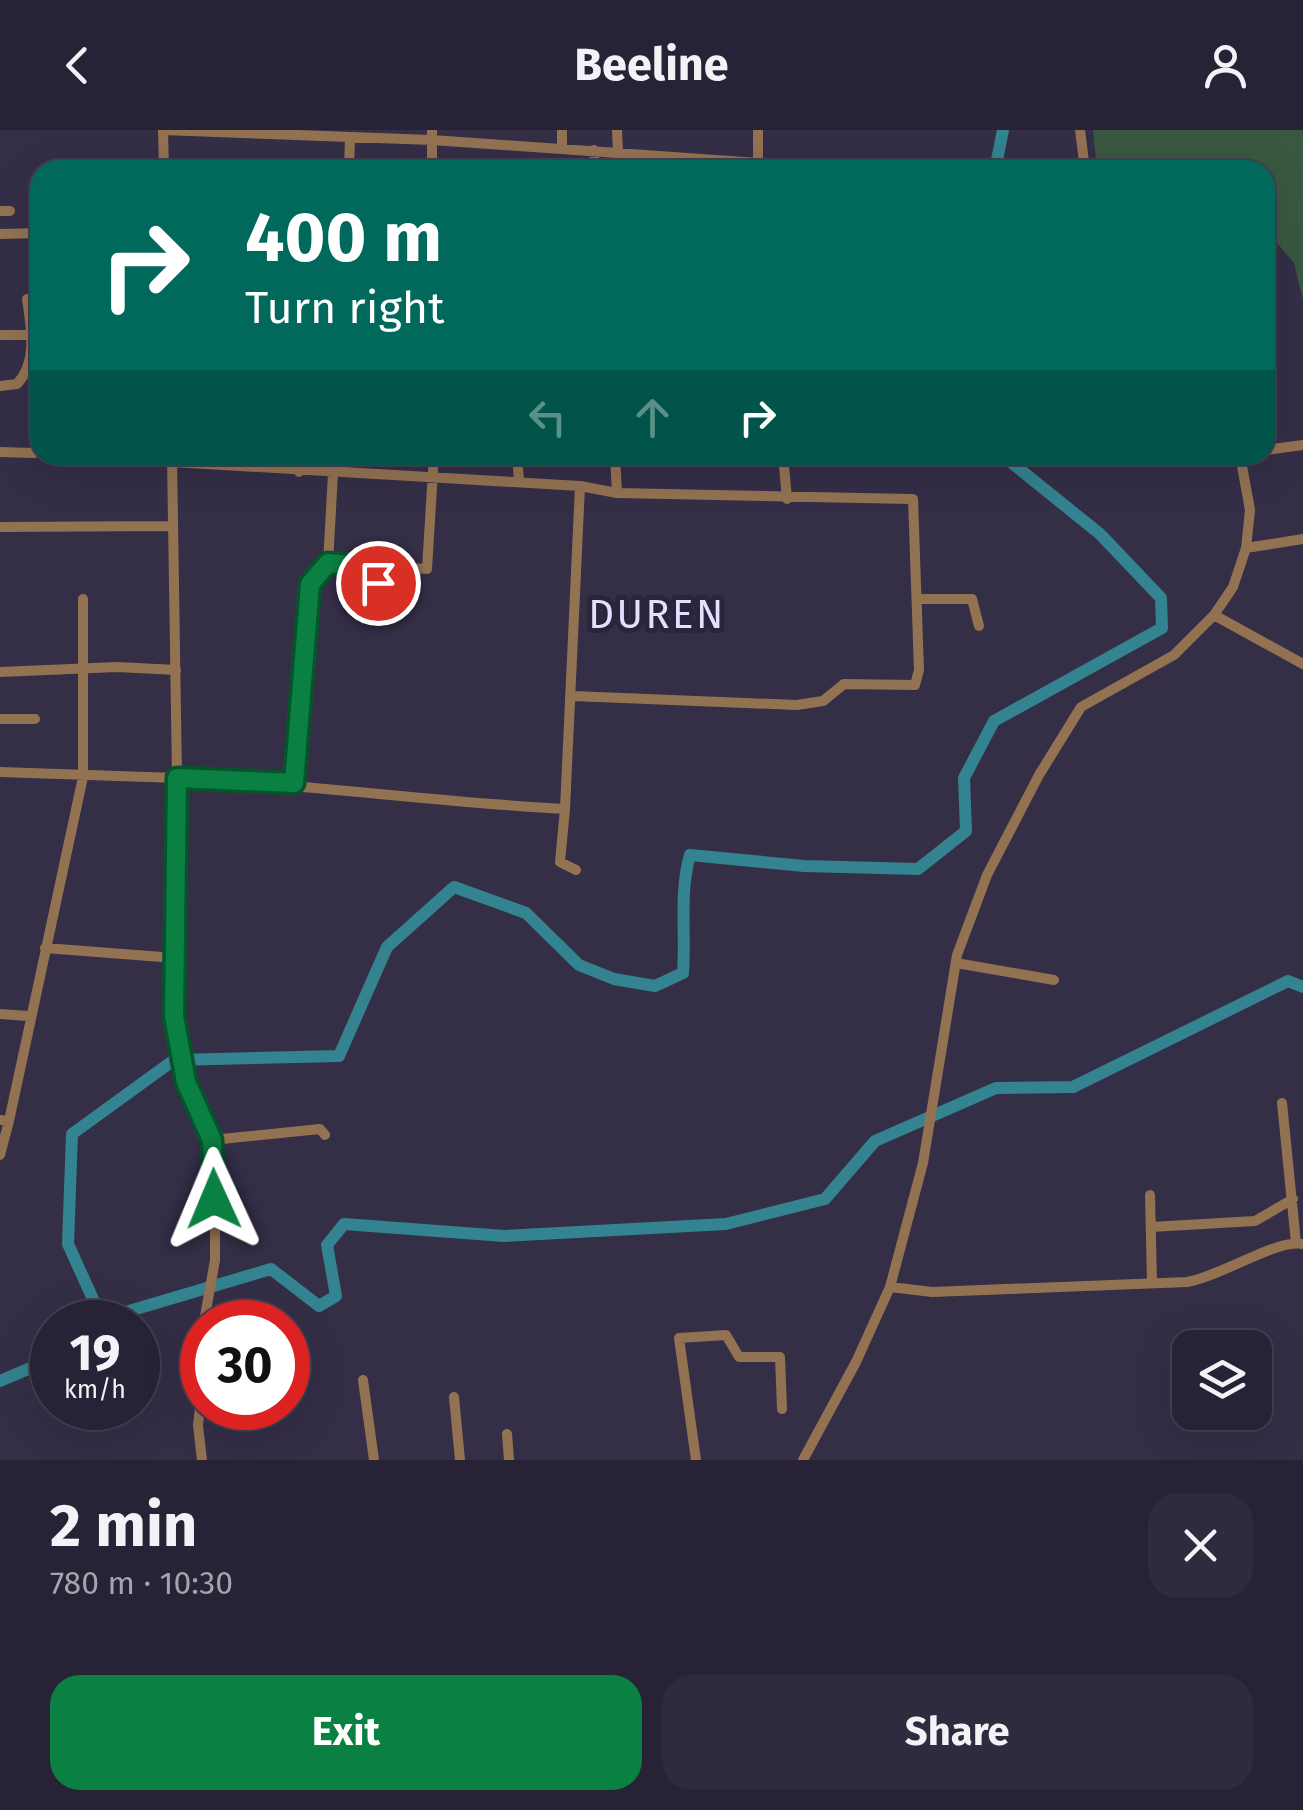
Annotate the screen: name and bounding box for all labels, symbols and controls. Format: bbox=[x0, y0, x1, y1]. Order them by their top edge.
icon: back bbox=[50, 38, 105, 93]
text: Beeline bbox=[574, 38, 729, 92]
icon: person bbox=[1198, 38, 1253, 93]
text: 400 m bbox=[245, 196, 442, 280]
icon: right bbox=[80, 200, 210, 330]
text: Turn right bbox=[245, 281, 444, 335]
icon: left bbox=[520, 390, 575, 445]
icon: ahead bbox=[625, 390, 680, 445]
icon: right bbox=[730, 390, 785, 445]
pin bbox=[336, 541, 421, 626]
icon: arrive bbox=[351, 556, 406, 611]
district label: DUREN bbox=[588, 591, 726, 639]
position arrow bbox=[162, 1147, 266, 1251]
speed limit sign: 30 bbox=[180, 1300, 310, 1430]
text: 19 bbox=[69, 1323, 121, 1383]
map controls bbox=[1172, 1330, 1272, 1430]
button: layers bbox=[1172, 1330, 1272, 1430]
text: km/h bbox=[64, 1375, 126, 1405]
text: 2 min bbox=[50, 1490, 197, 1562]
button: close bbox=[1148, 1493, 1253, 1598]
text: 780 m · 10:30 bbox=[50, 1564, 233, 1602]
button: Exit bbox=[50, 1675, 642, 1790]
button: Share bbox=[662, 1675, 1253, 1790]

